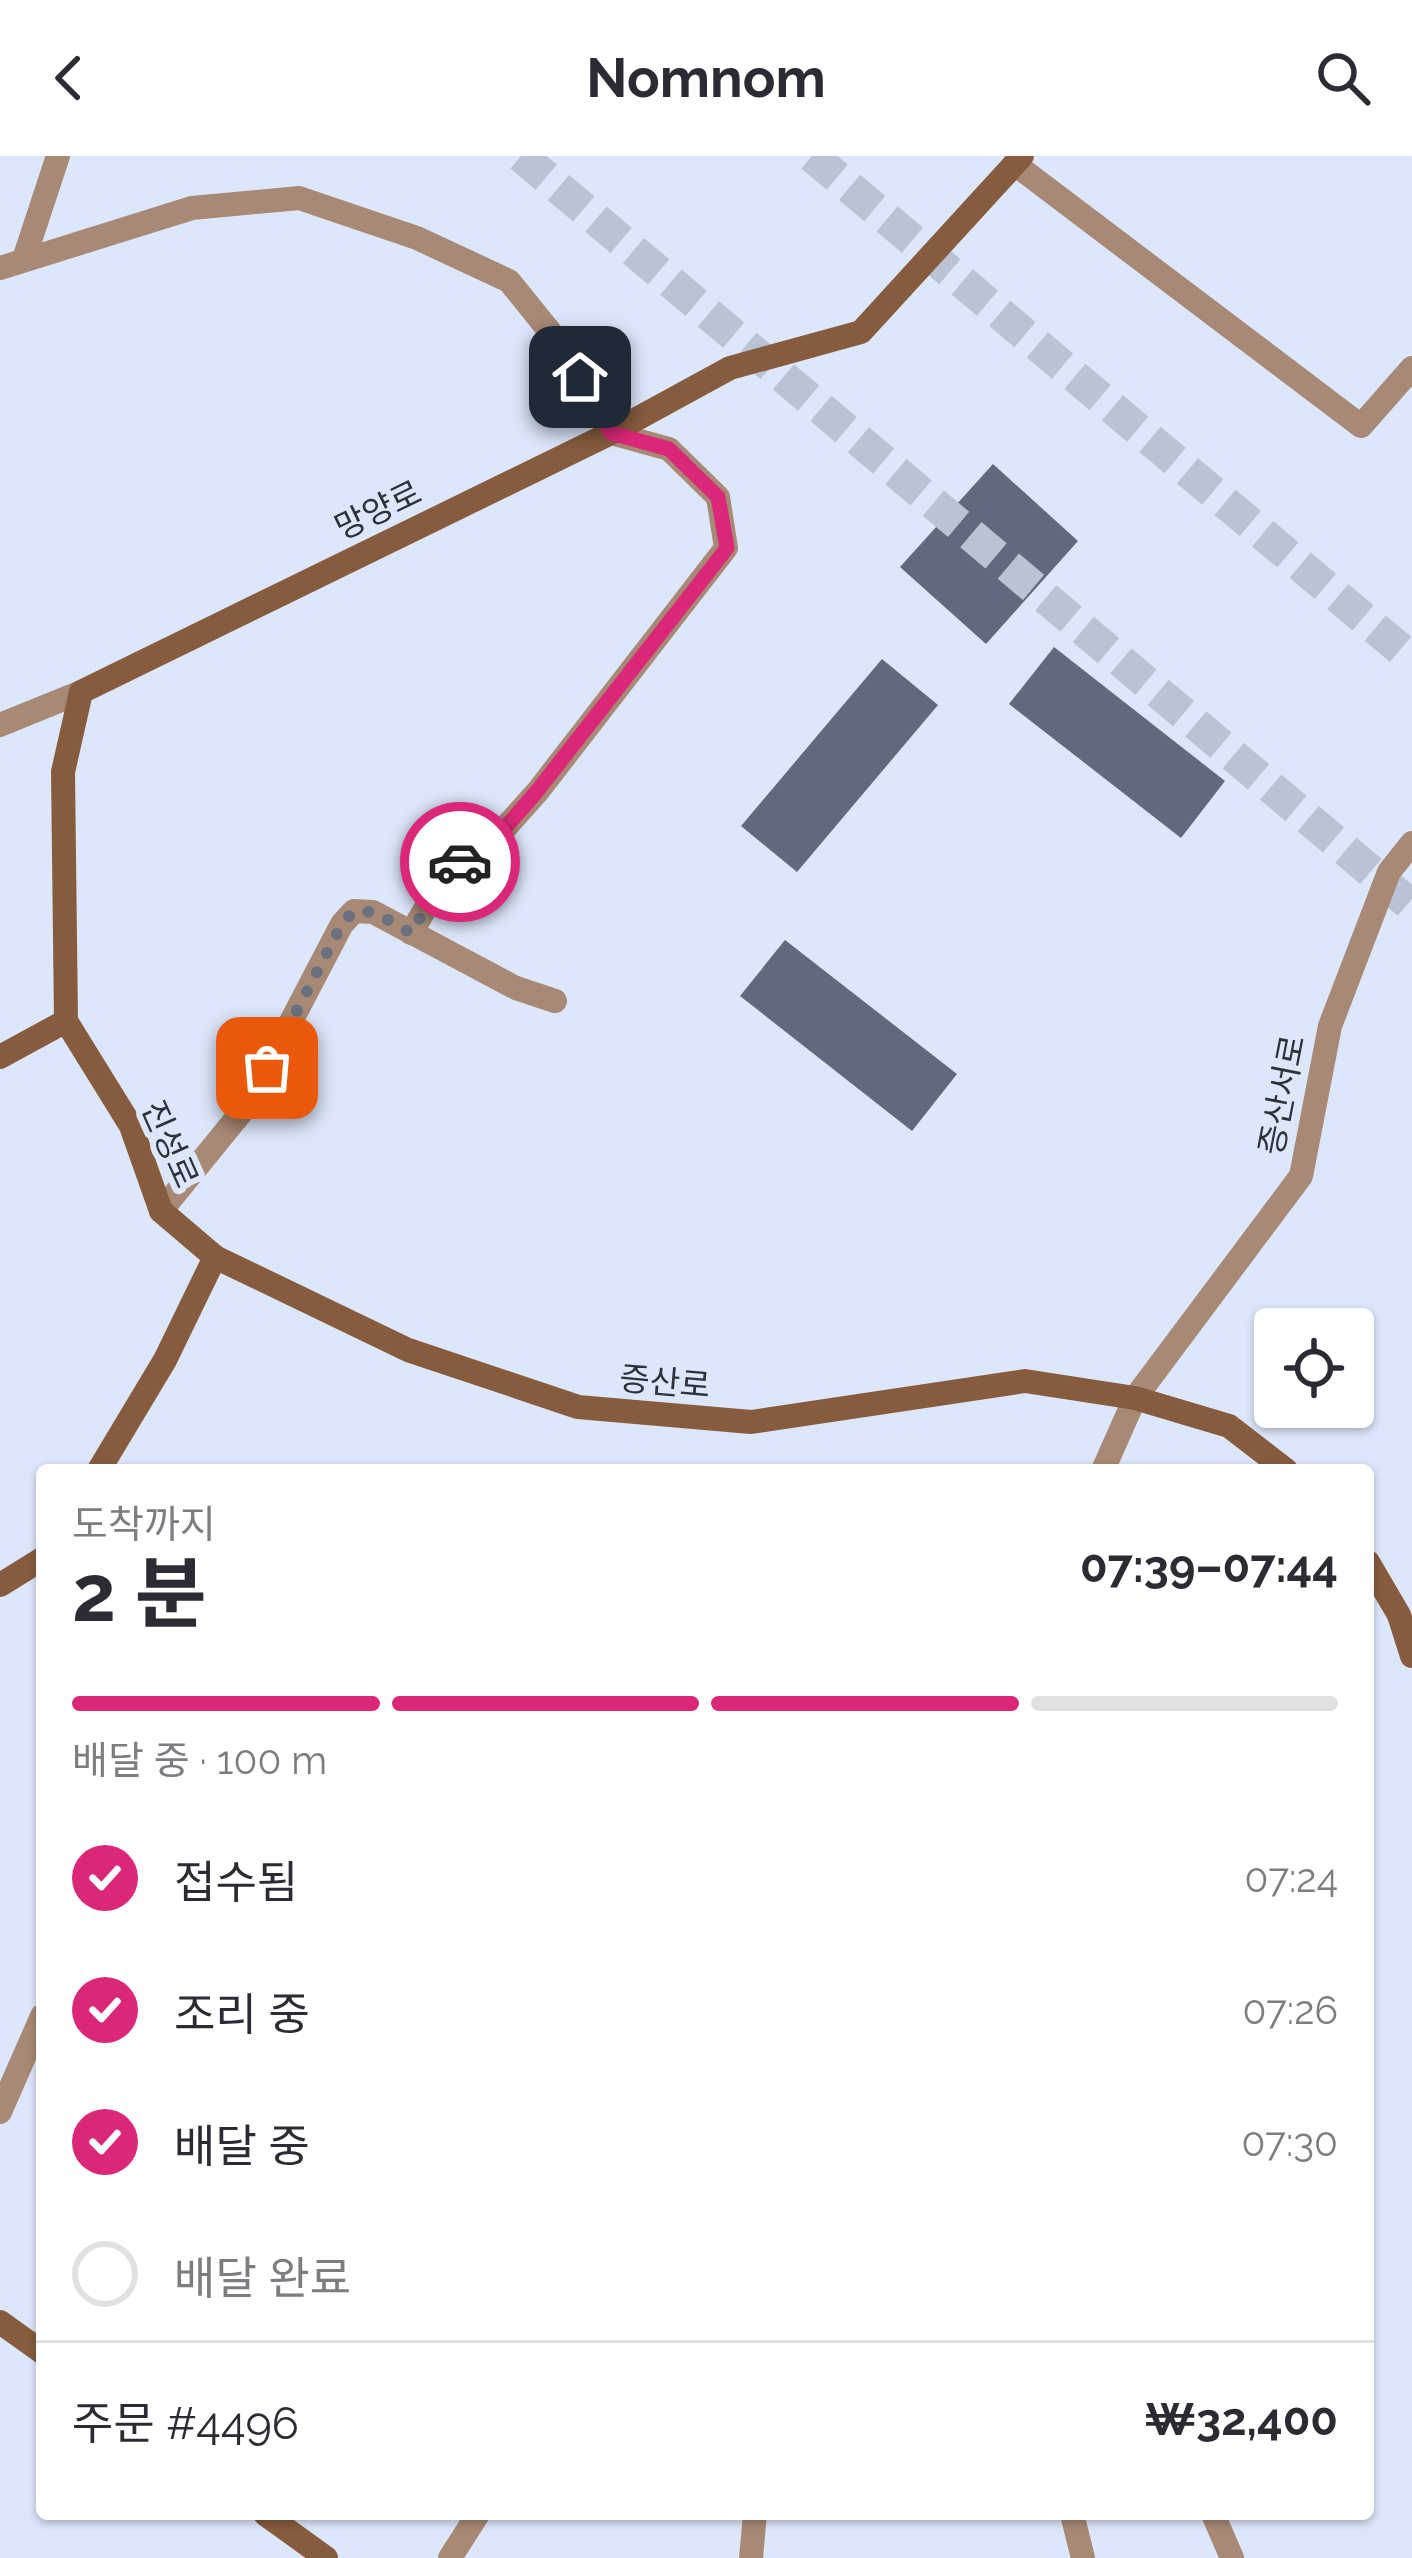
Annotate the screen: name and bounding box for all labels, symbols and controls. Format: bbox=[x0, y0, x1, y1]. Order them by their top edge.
icon: back bbox=[36, 45, 102, 111]
icon: search bbox=[1310, 45, 1376, 111]
text: Nomnom bbox=[586, 46, 826, 110]
pin bbox=[529, 326, 631, 428]
icon: home bbox=[547, 344, 613, 410]
street label: 망양로 bbox=[329, 473, 427, 547]
courier bbox=[400, 802, 520, 922]
icon: car bbox=[427, 829, 493, 895]
pin bbox=[216, 1017, 318, 1119]
street label: 증산서로 bbox=[1251, 1032, 1313, 1158]
icon: bag bbox=[234, 1035, 300, 1101]
street label: 진성로 bbox=[134, 1094, 206, 1194]
map controls bbox=[1254, 1308, 1374, 1428]
button: locate bbox=[1254, 1308, 1374, 1428]
street label: 증산로 bbox=[618, 1359, 712, 1405]
text: 도착까지 bbox=[72, 1501, 216, 1547]
text: 07:39–07:44 bbox=[1080, 1540, 1338, 1593]
text: 2 분 bbox=[72, 1548, 206, 1639]
text: 배달 중 · 100 m bbox=[72, 1737, 327, 1783]
icon: check bbox=[72, 1845, 138, 1911]
text: 07:24 bbox=[1245, 1855, 1338, 1901]
text: 접수됨 bbox=[174, 1856, 298, 1909]
icon: check bbox=[72, 1977, 138, 2043]
text: 07:26 bbox=[1242, 1987, 1338, 2033]
text: 조리 중 bbox=[174, 1988, 310, 2041]
icon: check bbox=[72, 2109, 138, 2175]
text: 07:30 bbox=[1242, 2119, 1338, 2165]
text: 배달 중 bbox=[174, 2120, 310, 2173]
text: 배달 완료 bbox=[174, 2252, 351, 2305]
text: ₩32,400 bbox=[1144, 2393, 1338, 2446]
text: 주문 #4496 bbox=[72, 2397, 299, 2450]

